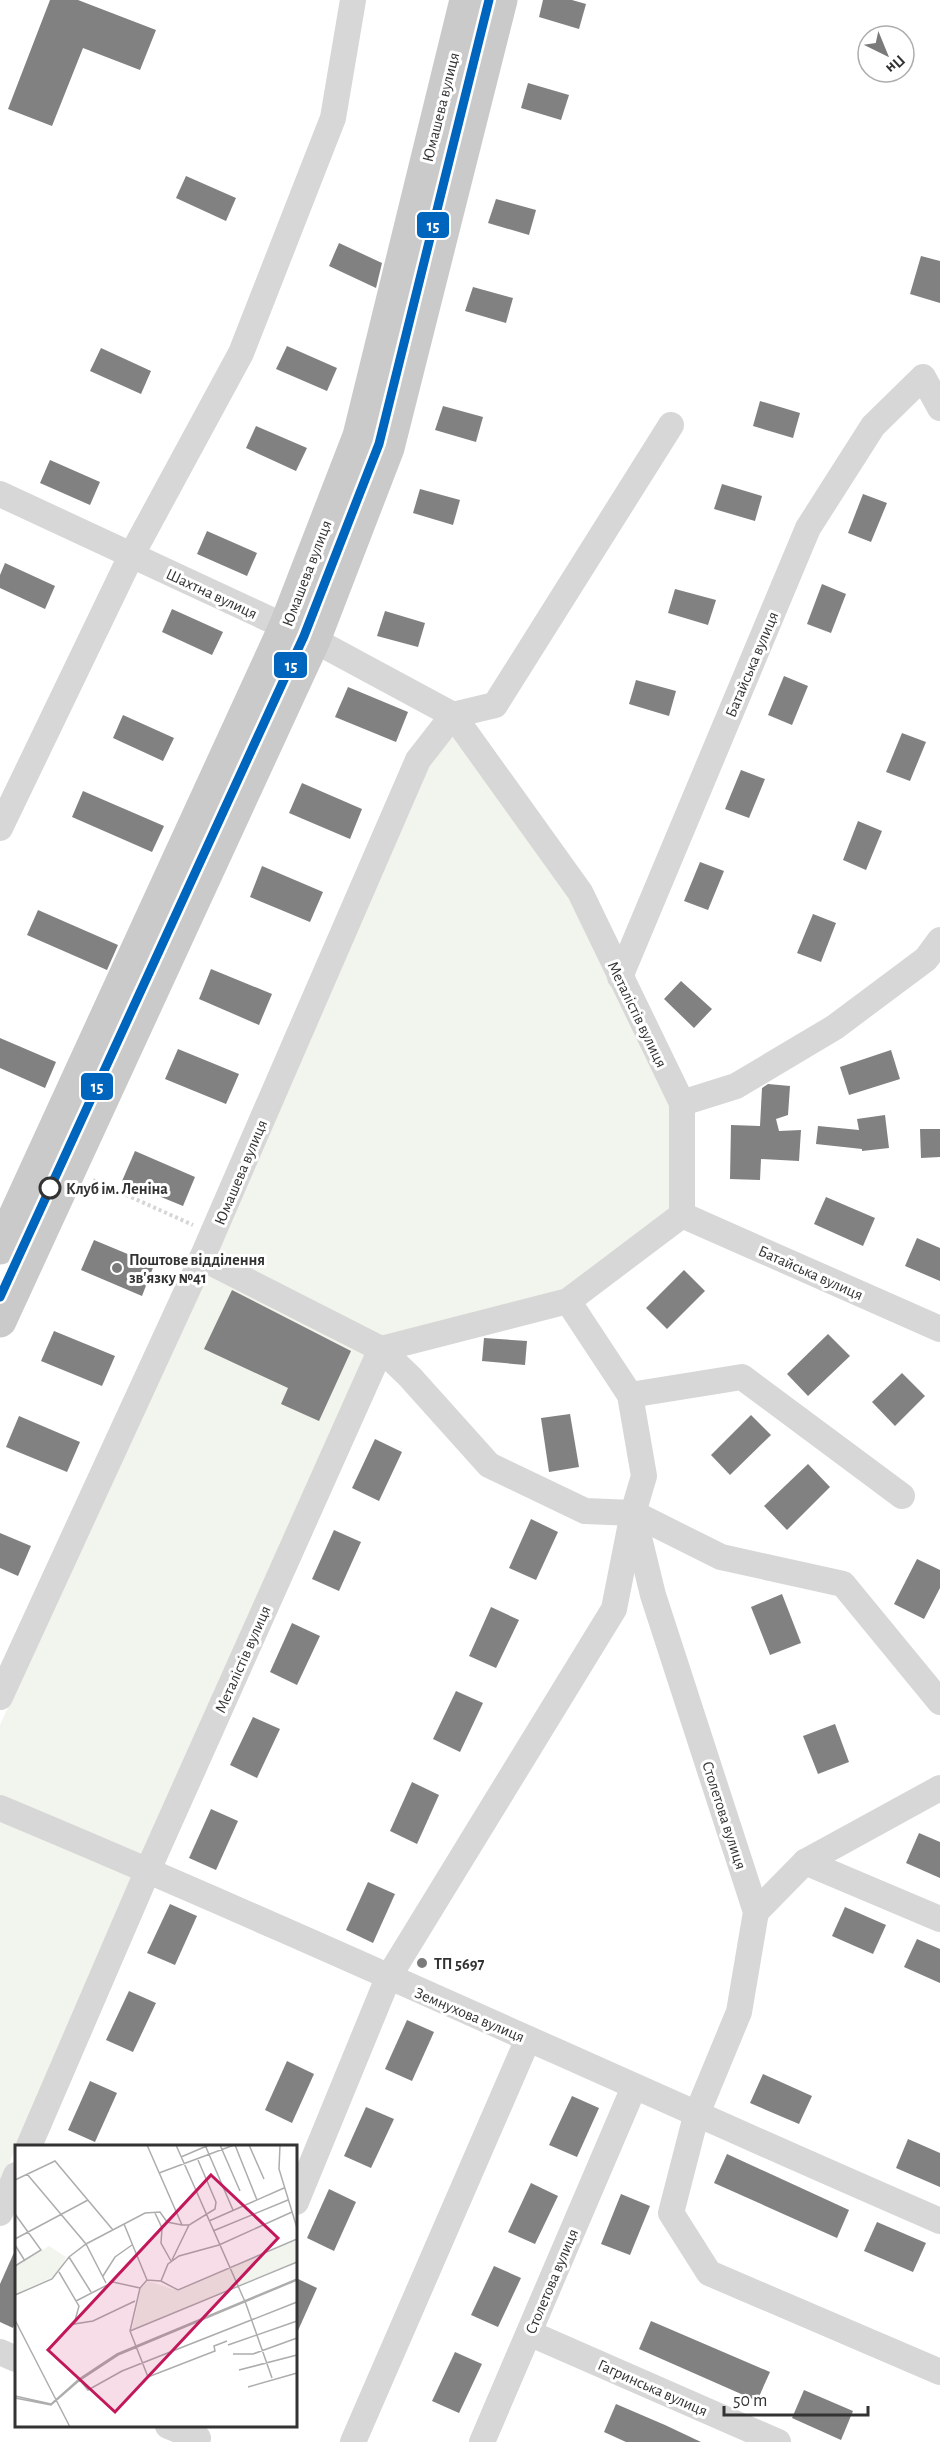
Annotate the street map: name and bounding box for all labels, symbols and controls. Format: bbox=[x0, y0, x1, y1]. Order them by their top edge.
north arrow bbox=[856, 24, 916, 84]
street label: Юмашева вулиця bbox=[420, 51, 463, 164]
text: Пн bbox=[883, 52, 908, 77]
line badge: 15 bbox=[416, 211, 450, 239]
text: 15 bbox=[427, 218, 439, 234]
street label: Юмашева вулиця bbox=[279, 518, 336, 629]
street label: Шахтна вулиця bbox=[163, 566, 260, 623]
street label: Батайська вулиця bbox=[722, 609, 782, 720]
line badge: 15 bbox=[273, 651, 308, 679]
text: 15 bbox=[285, 658, 297, 674]
street label: Металістів вулиця bbox=[604, 959, 670, 1070]
line badge: 15 bbox=[80, 1072, 114, 1101]
text: 15 bbox=[91, 1079, 103, 1095]
street label: Юмашева вулиця bbox=[212, 1117, 271, 1228]
marker: Клуб ім. Леніна bbox=[39, 1177, 61, 1199]
place label: Клуб ім. Леніна bbox=[66, 1181, 168, 1198]
street label: Батайська вулиця bbox=[755, 1243, 865, 1304]
place label: Поштове відділення зв'язку №41 bbox=[129, 1252, 265, 1287]
marker: Поштове відділення зв'язку №41 bbox=[110, 1261, 124, 1275]
street label: Металістів вулиця bbox=[212, 1603, 275, 1716]
street label: Столетова вулиця bbox=[698, 1759, 749, 1872]
marker: ТП 5697 bbox=[415, 1956, 429, 1970]
place label: ТП 5697 bbox=[434, 1956, 484, 1972]
street label: Земнухова вулиця bbox=[412, 1985, 527, 2046]
inset map bbox=[15, 2145, 297, 2427]
street label: Столетова вулиця bbox=[523, 2226, 582, 2337]
street label: Гагринська вулиця bbox=[595, 2357, 710, 2420]
scale bar bbox=[724, 2379, 868, 2417]
text: 50 m bbox=[733, 2392, 767, 2410]

